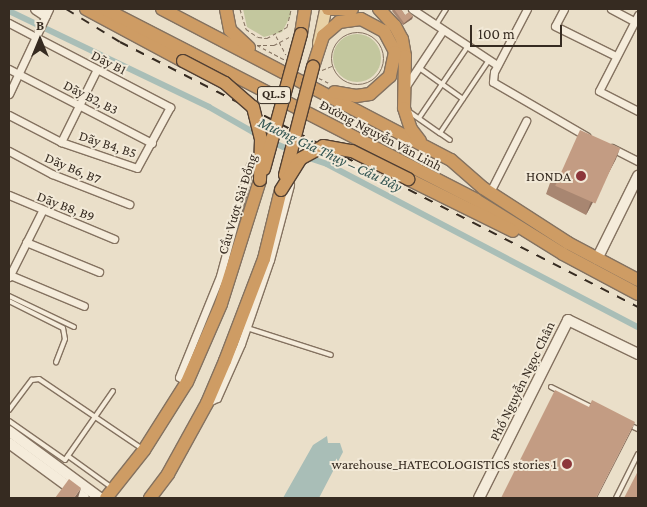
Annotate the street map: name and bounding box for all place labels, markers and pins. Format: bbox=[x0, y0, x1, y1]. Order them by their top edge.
place label: HONDA bbox=[526, 168, 571, 184]
marker: HONDA bbox=[575, 170, 587, 182]
place label: warehouse_HATECOLOGISTICS stories 1 bbox=[331, 456, 557, 472]
marker: warehouse_HATECOLOGISTICS stories 1 bbox=[561, 458, 573, 470]

